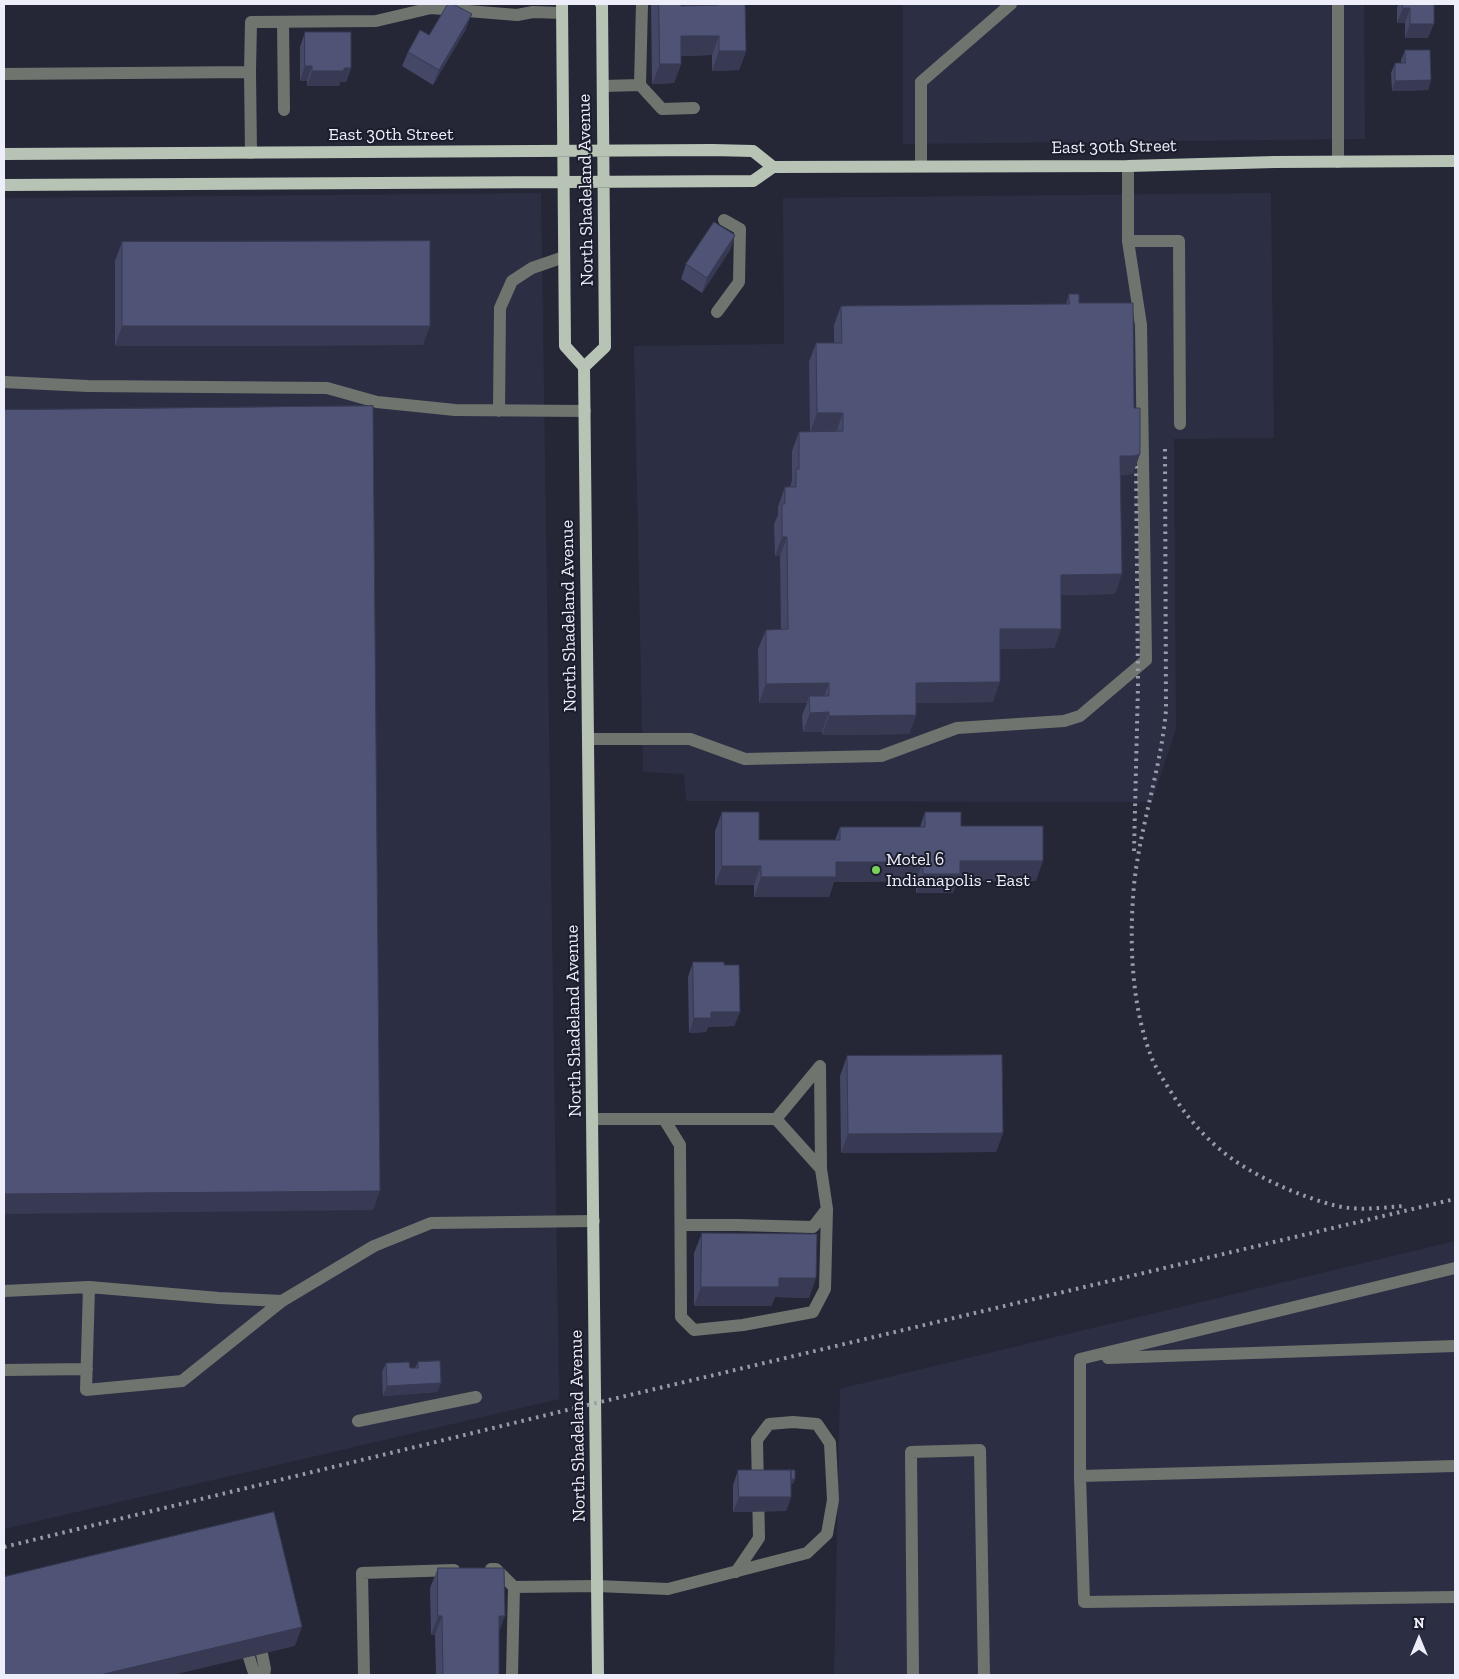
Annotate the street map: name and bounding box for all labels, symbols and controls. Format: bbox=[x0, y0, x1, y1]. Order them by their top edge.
street label: North Shadeland Avenue bbox=[574, 94, 598, 286]
street label: East 30th Street bbox=[328, 124, 454, 146]
street label: East 30th Street bbox=[1051, 135, 1177, 159]
street label: North Shadeland Avenue bbox=[557, 520, 581, 712]
place label: Motel 6 Indianapolis - East bbox=[886, 849, 1030, 892]
marker: Motel 6 Indianapolis - East bbox=[870, 864, 882, 876]
street label: North Shadeland Avenue bbox=[562, 925, 586, 1117]
street label: North Shadeland Avenue bbox=[566, 1330, 590, 1522]
north arrow bbox=[1394, 1614, 1444, 1664]
text: N bbox=[1414, 1615, 1424, 1632]

